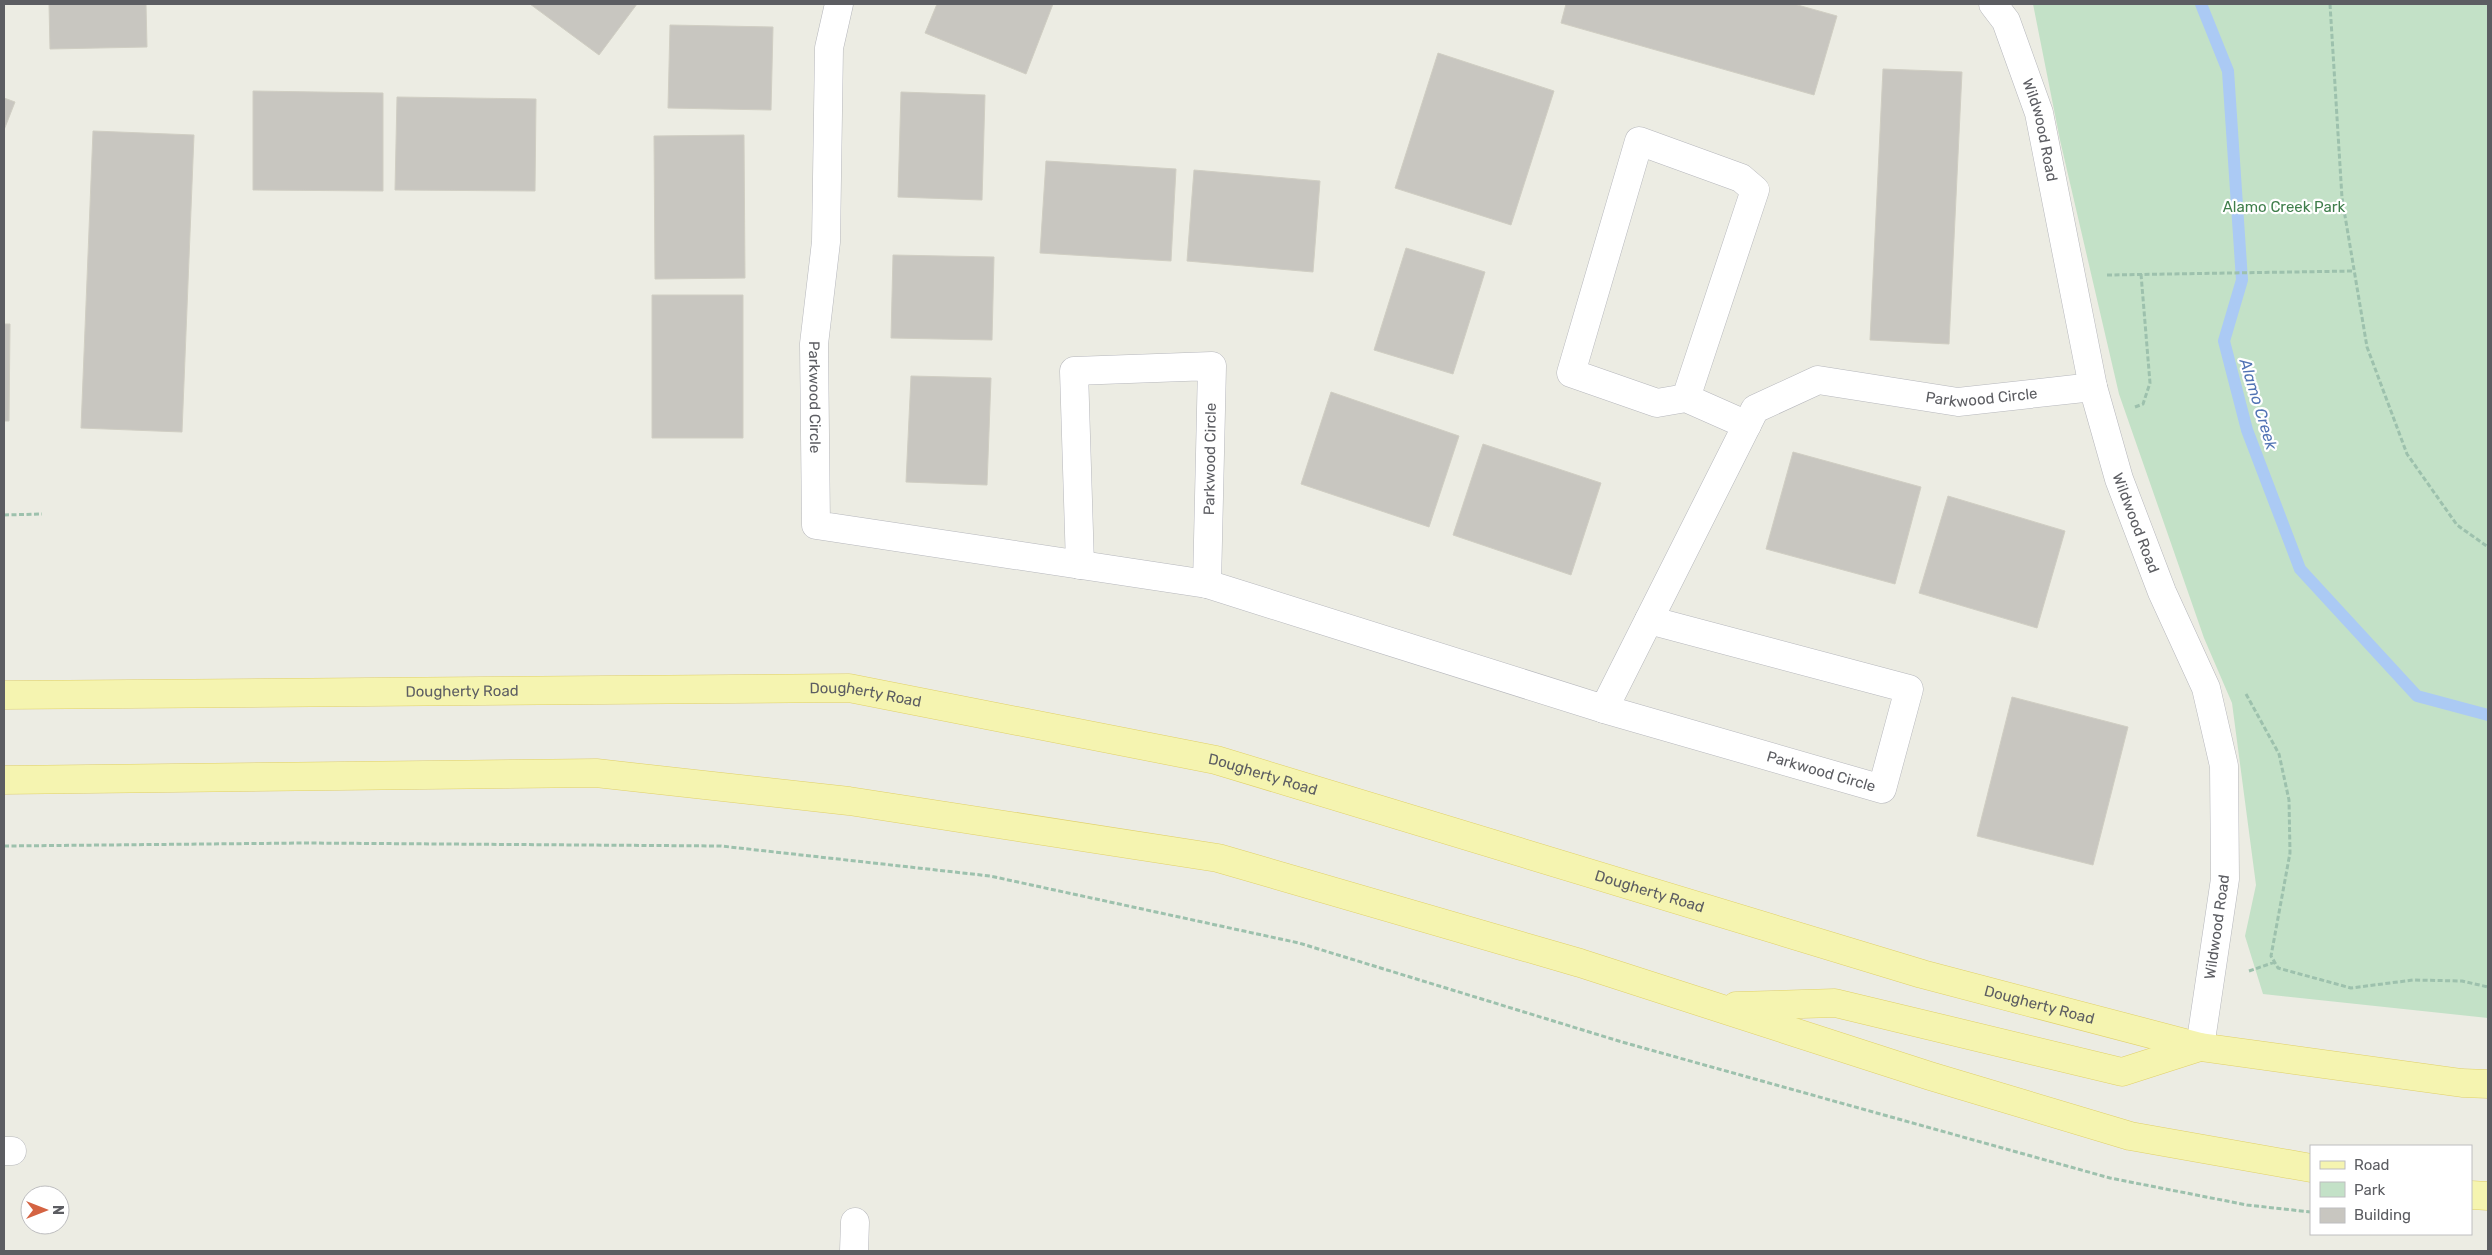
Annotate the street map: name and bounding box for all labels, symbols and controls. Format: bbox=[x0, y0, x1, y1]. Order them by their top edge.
street label: Wildwood Road bbox=[2018, 76, 2061, 183]
park label: Alamo Creek Park bbox=[2223, 198, 2345, 216]
street label: Parkwood Circle bbox=[805, 341, 824, 453]
water label: Alamo Creek bbox=[2235, 355, 2282, 453]
street label: Parkwood Circle bbox=[1924, 384, 2038, 411]
street label: Parkwood Circle bbox=[1200, 403, 1220, 515]
street label: Wildwood Road bbox=[2109, 470, 2163, 575]
street label: Dougherty Road bbox=[809, 679, 923, 711]
street label: Dougherty Road bbox=[405, 682, 519, 701]
street label: Parkwood Circle bbox=[1765, 747, 1878, 796]
street label: Dougherty Road bbox=[1207, 750, 1320, 799]
street label: Dougherty Road bbox=[1593, 866, 1706, 916]
street label: Wildwood Road bbox=[2201, 874, 2233, 980]
street label: Dougherty Road bbox=[1982, 982, 2096, 1028]
legend bbox=[2310, 1145, 2472, 1235]
text: Road bbox=[2354, 1156, 2390, 1174]
text: Park bbox=[2354, 1181, 2385, 1199]
north arrow bbox=[20, 1185, 70, 1235]
text: N bbox=[49, 1205, 66, 1215]
text: Building bbox=[2354, 1206, 2411, 1224]

